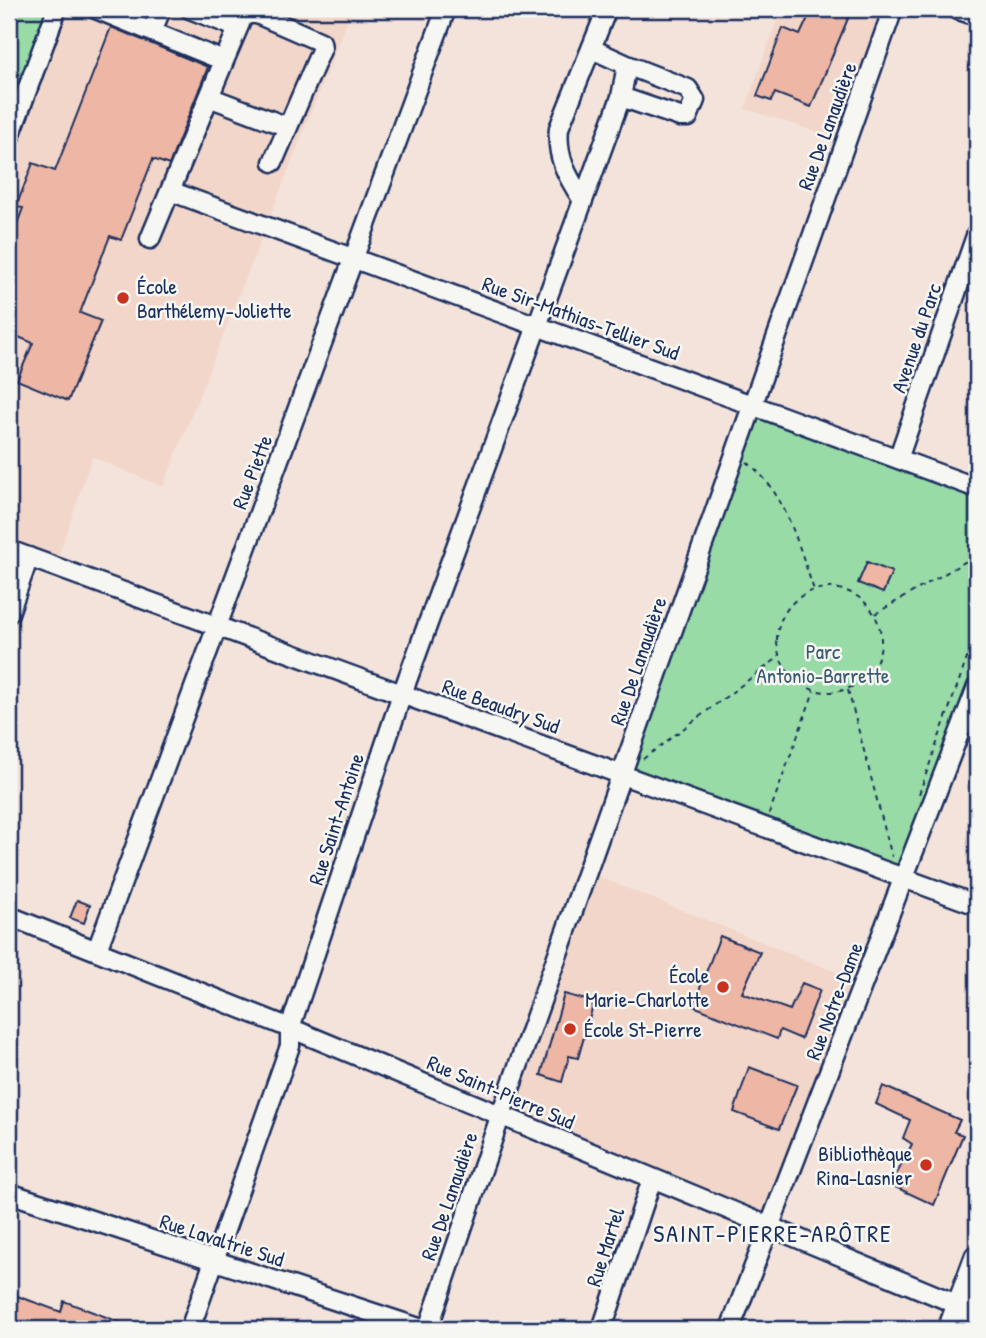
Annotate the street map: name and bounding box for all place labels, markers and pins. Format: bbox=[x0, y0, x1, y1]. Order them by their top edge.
place label: École Barthélemy-Joliette bbox=[137, 272, 292, 325]
marker: École Barthélemy-Joliette bbox=[115, 290, 131, 306]
place label: École Marie-Charlotte bbox=[585, 961, 709, 1014]
marker: École Marie-Charlotte bbox=[715, 979, 731, 995]
place label: École St-Pierre bbox=[584, 1015, 702, 1044]
marker: École St-Pierre bbox=[562, 1021, 578, 1037]
place label: Bibliothèque Rina-Lasnier bbox=[817, 1139, 912, 1192]
marker: Bibliothèque Rina-Lasnier bbox=[918, 1157, 934, 1173]

